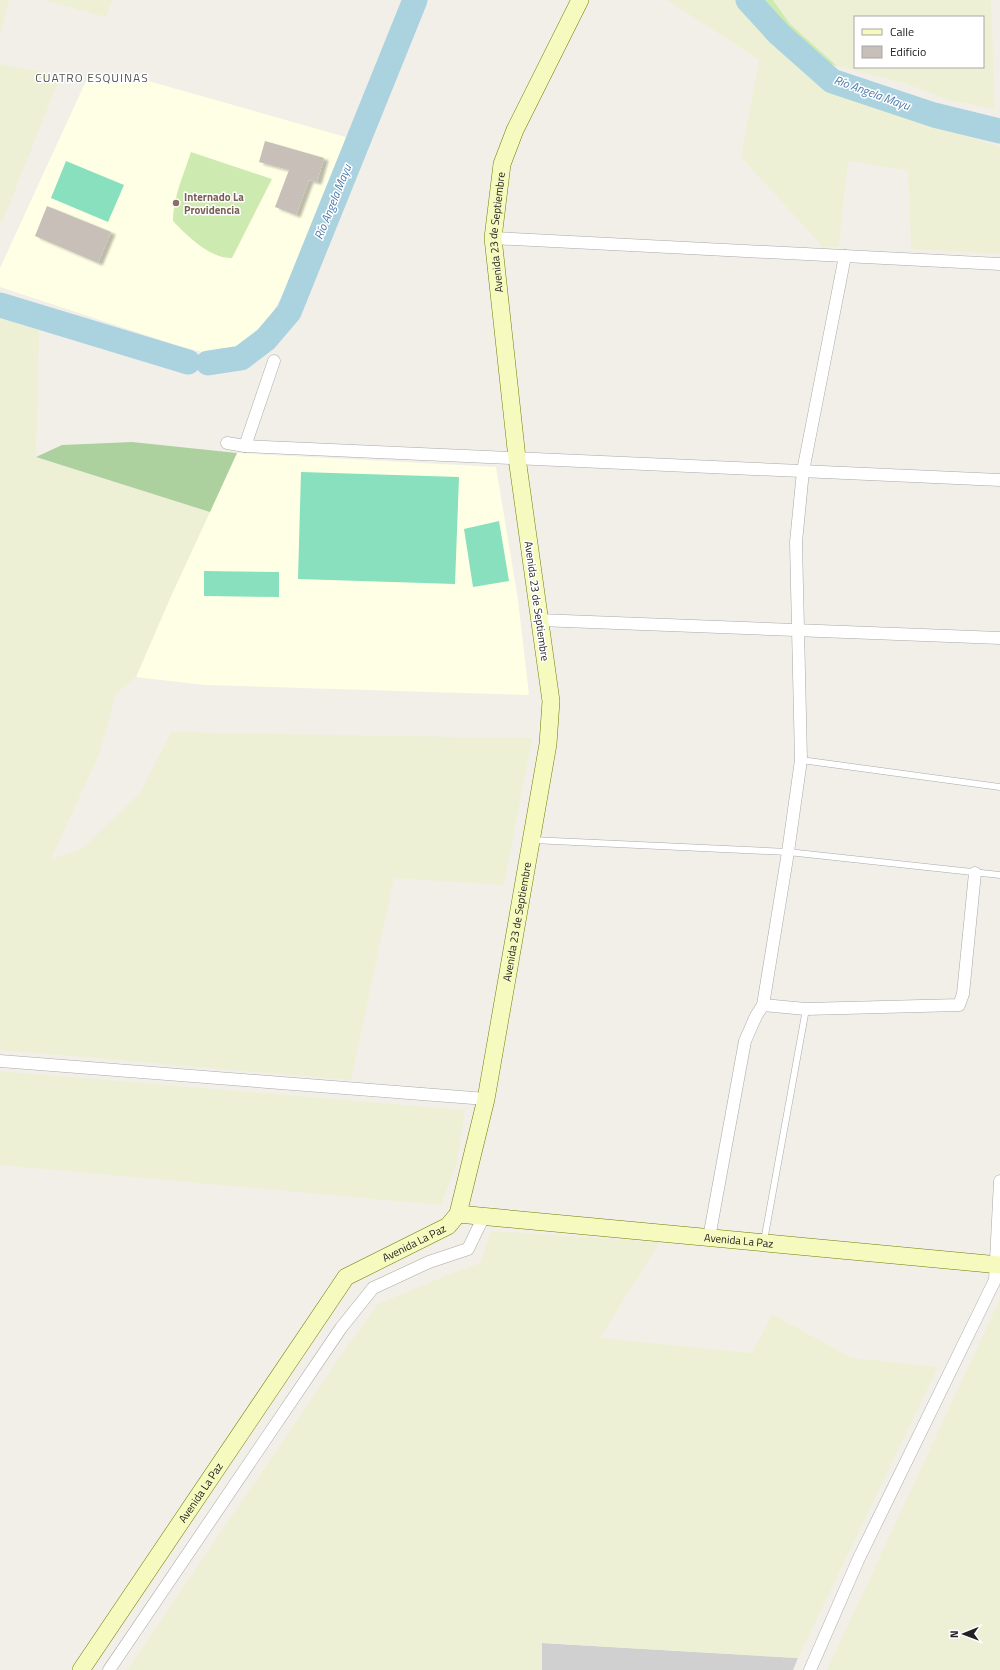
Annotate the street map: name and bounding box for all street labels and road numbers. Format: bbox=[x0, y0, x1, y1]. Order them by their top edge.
street label: Avenida 23 de Septiembre bbox=[485, 171, 509, 293]
street label: Avenida 23 de Septiembre bbox=[521, 540, 553, 662]
street label: Avenida 23 de Septiembre bbox=[499, 860, 535, 983]
street label: Avenida La Paz bbox=[379, 1220, 449, 1266]
street label: Avenida La Paz bbox=[703, 1229, 774, 1252]
street label: Avenida La Paz bbox=[175, 1459, 227, 1526]

